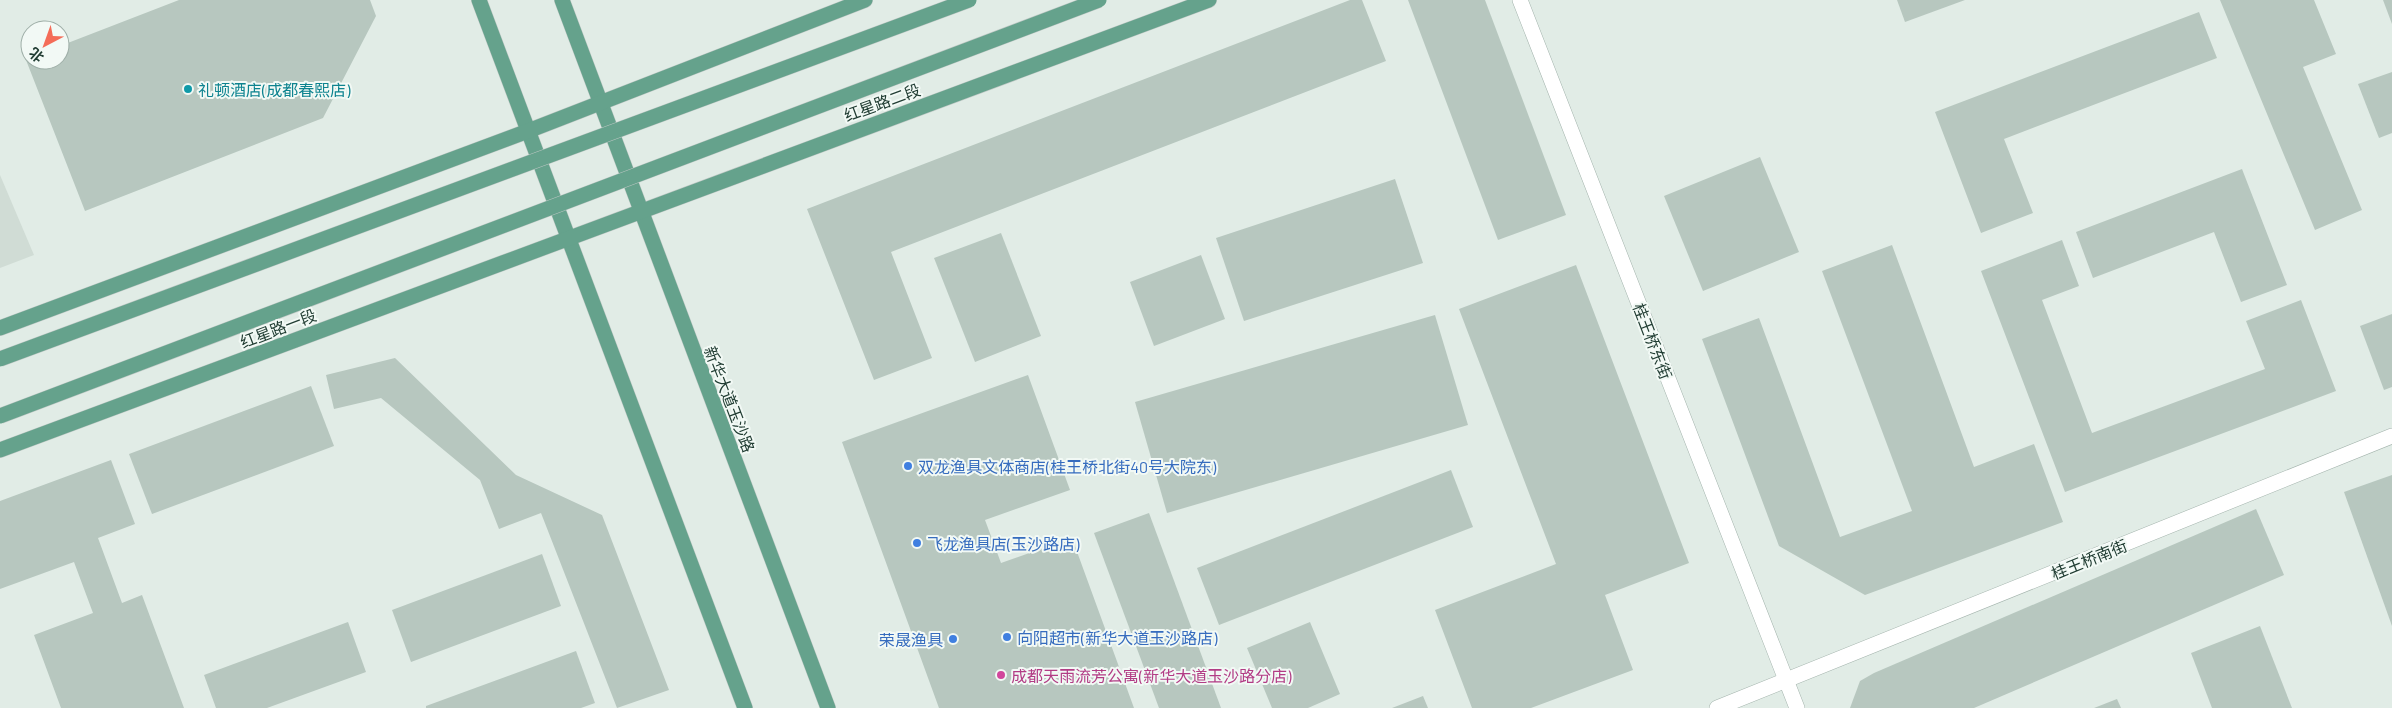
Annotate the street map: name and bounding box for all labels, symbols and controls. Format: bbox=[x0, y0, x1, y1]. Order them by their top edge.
north arrow bbox=[20, 20, 70, 70]
text: 北 bbox=[25, 44, 47, 66]
street label: 红星路二段 bbox=[841, 79, 923, 125]
place label: 礼顿酒店(成都春熙店) bbox=[198, 80, 351, 99]
marker: 礼顿酒店(成都春熙店) bbox=[182, 83, 194, 95]
street label: 桂王桥东街 bbox=[1630, 300, 1676, 382]
street label: 红星路一段 bbox=[237, 305, 319, 351]
street label: 新华大道玉沙路 bbox=[701, 343, 759, 455]
place label: 双龙渔具文体商店(桂王桥北街40号大院东) bbox=[918, 457, 1217, 476]
marker: 双龙渔具文体商店(桂王桥北街40号大院东) bbox=[902, 460, 914, 472]
place label: 飞龙渔具店(玉沙路店) bbox=[927, 534, 1080, 553]
street label: 桂王桥南街 bbox=[2048, 535, 2130, 583]
marker: 飞龙渔具店(玉沙路店) bbox=[911, 537, 923, 549]
place label: 向阳超市(新华大道玉沙路店) bbox=[1017, 628, 1218, 647]
place label: 荣晟渔具 bbox=[879, 630, 943, 649]
marker: 向阳超市(新华大道玉沙路店) bbox=[1001, 631, 1013, 643]
marker: 荣晟渔具 bbox=[947, 633, 959, 645]
place label: 成都天雨流芳公寓(新华大道玉沙路分店) bbox=[1011, 666, 1292, 685]
marker: 成都天雨流芳公寓(新华大道玉沙路分店) bbox=[995, 669, 1007, 681]

